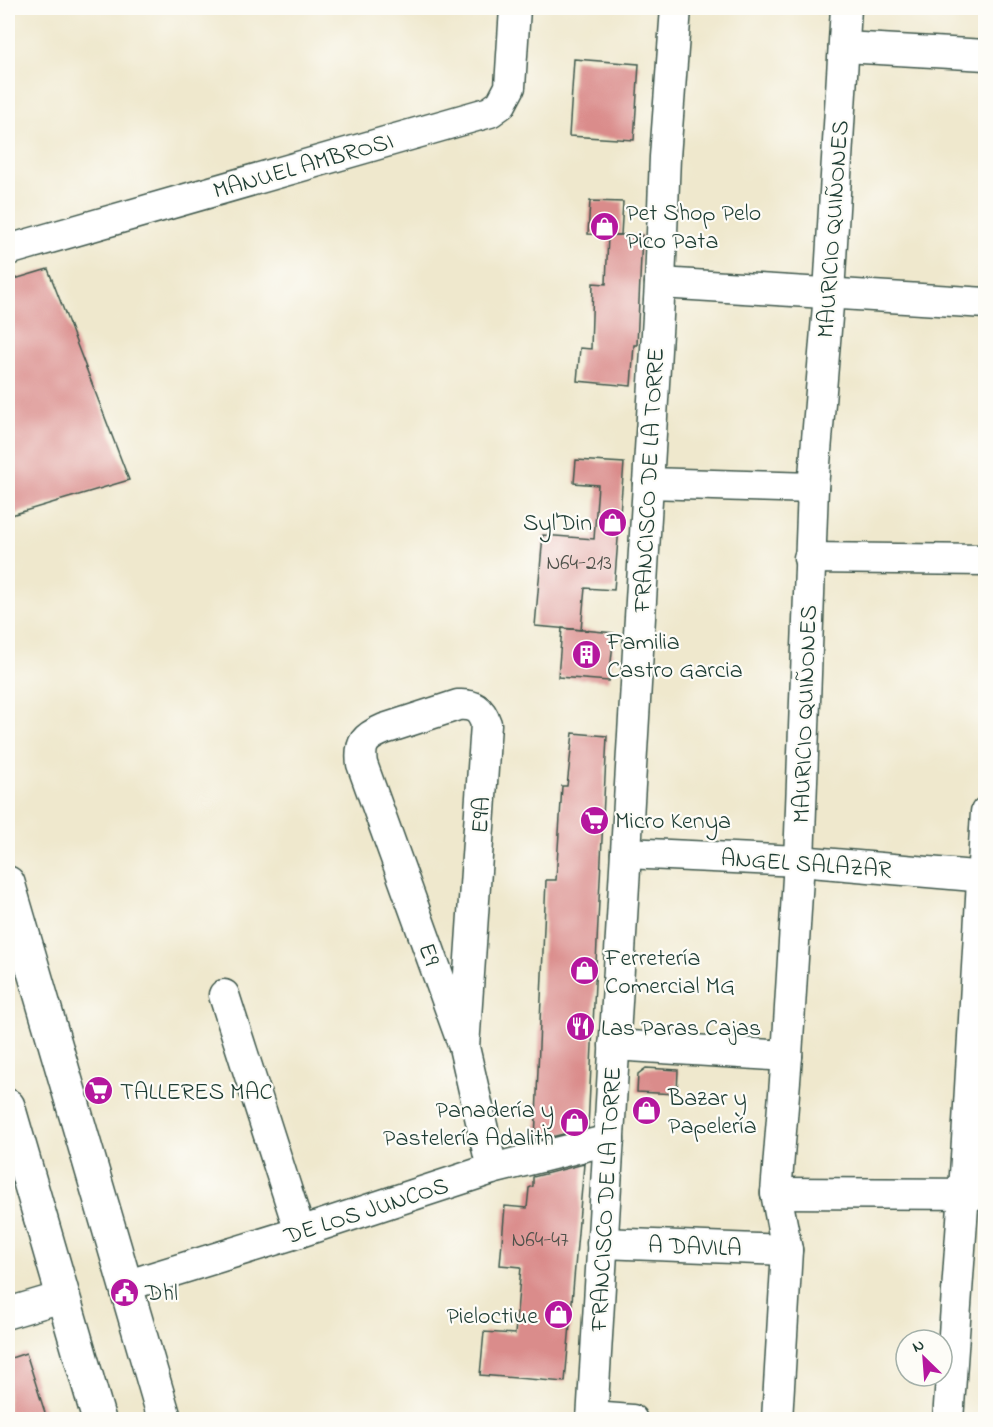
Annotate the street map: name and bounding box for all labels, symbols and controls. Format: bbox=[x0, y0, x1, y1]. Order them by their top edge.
street label: MAURICIO QUIÑONES bbox=[809, 119, 860, 339]
street label: MANUEL AMBROSI bbox=[209, 125, 398, 210]
place label: Pet Shop Pelo Pico Pata bbox=[626, 197, 761, 260]
shop icon: Pet Shop Pelo Pico Pata bbox=[589, 210, 621, 242]
street label: FRANCISCO DE LA TORRE bbox=[626, 347, 675, 614]
shop icon: Syl'Din bbox=[597, 506, 629, 538]
place label: Syl'Din bbox=[523, 507, 592, 543]
house number: N64-213 bbox=[546, 549, 612, 579]
street label: MAURICIO QUIÑONES bbox=[785, 604, 828, 824]
place label: Familia Castro Garcia bbox=[606, 626, 743, 689]
building icon: Familia Castro Garcia bbox=[570, 639, 602, 671]
street label: E9A bbox=[464, 796, 501, 835]
supermarket icon: Micro Kenya bbox=[578, 804, 610, 836]
place label: Micro Kenya bbox=[615, 805, 731, 841]
street label: ANGEL SALAZAR bbox=[719, 842, 893, 889]
street label: E9 bbox=[407, 939, 448, 972]
place label: Ferretería Comercial MG bbox=[604, 942, 735, 1005]
shop icon: Ferretería Comercial MG bbox=[568, 955, 600, 987]
restaurant icon: Las Paras Cajas bbox=[564, 1011, 596, 1043]
place label: Las Paras Cajas bbox=[601, 1012, 761, 1047]
street label: FRANCISCO DE LA TORRE bbox=[583, 1066, 632, 1333]
supermarket icon: TALLERES MAC bbox=[83, 1075, 115, 1107]
place label: TALLERES MAC bbox=[120, 1076, 273, 1111]
place label: Bazar y Papelería bbox=[667, 1082, 757, 1145]
place label: Panadería y Pastelería Adalith bbox=[383, 1094, 554, 1157]
shop icon: Bazar y Papelería bbox=[631, 1095, 663, 1127]
shop icon: Panadería y Pastelería Adalith bbox=[559, 1107, 591, 1139]
street label: DE LOS JUNCOS bbox=[279, 1169, 453, 1256]
house number: N64-47 bbox=[511, 1226, 569, 1256]
street label: A DAVILA bbox=[647, 1229, 742, 1268]
public building icon: Dhl bbox=[108, 1276, 140, 1308]
place label: Dhl bbox=[144, 1277, 178, 1312]
shop icon: Pieloctiue bbox=[543, 1299, 575, 1331]
place label: Pieloctiue bbox=[447, 1300, 538, 1335]
north arrow bbox=[894, 1328, 954, 1388]
text: N bbox=[909, 1333, 929, 1359]

